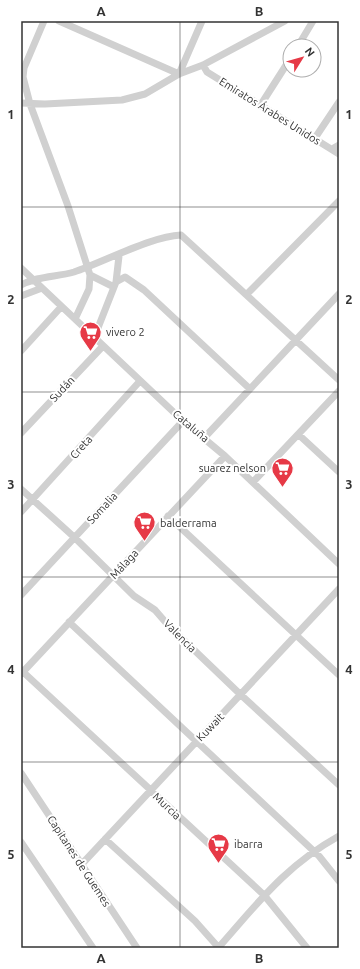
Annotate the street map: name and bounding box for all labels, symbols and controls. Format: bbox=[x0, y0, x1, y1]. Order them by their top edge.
text: A bbox=[96, 4, 106, 18]
text: B bbox=[255, 4, 264, 18]
north arrow bbox=[282, 38, 322, 78]
text: N bbox=[303, 45, 317, 59]
street label: Emiratos Árabes Unidos bbox=[217, 74, 324, 147]
text: 1 bbox=[7, 107, 15, 121]
text: 1 bbox=[345, 107, 353, 121]
text: 2 bbox=[7, 292, 15, 306]
text: 2 bbox=[345, 292, 353, 306]
supermarket icon: vivero 2 bbox=[77, 319, 103, 352]
place label: vivero 2 bbox=[106, 326, 145, 338]
street label: Sudán bbox=[47, 374, 77, 404]
street label: Cataluña bbox=[170, 407, 212, 445]
street label: Creta bbox=[68, 433, 94, 461]
supermarket icon: suarez nelson bbox=[269, 455, 295, 488]
place label: suarez nelson bbox=[199, 462, 266, 474]
text: 3 bbox=[7, 477, 15, 491]
text: 3 bbox=[345, 477, 353, 491]
street label: Somalia bbox=[84, 490, 120, 526]
supermarket icon: balderrama bbox=[131, 510, 157, 543]
place label: balderrama bbox=[160, 517, 217, 529]
street label: Málaga bbox=[107, 547, 141, 581]
street label: Valencia bbox=[161, 617, 199, 655]
text: 4 bbox=[7, 662, 15, 676]
text: 4 bbox=[345, 662, 353, 676]
street label: Kuwait bbox=[194, 710, 227, 743]
street label: Murcia bbox=[151, 790, 183, 822]
street label: Capitanes de Guemes bbox=[45, 813, 113, 909]
supermarket icon: ibarra bbox=[206, 831, 232, 864]
place label: ibarra bbox=[234, 838, 263, 850]
text: 5 bbox=[7, 847, 15, 861]
text: 5 bbox=[345, 847, 353, 861]
text: A bbox=[96, 951, 106, 965]
text: B bbox=[255, 951, 264, 965]

